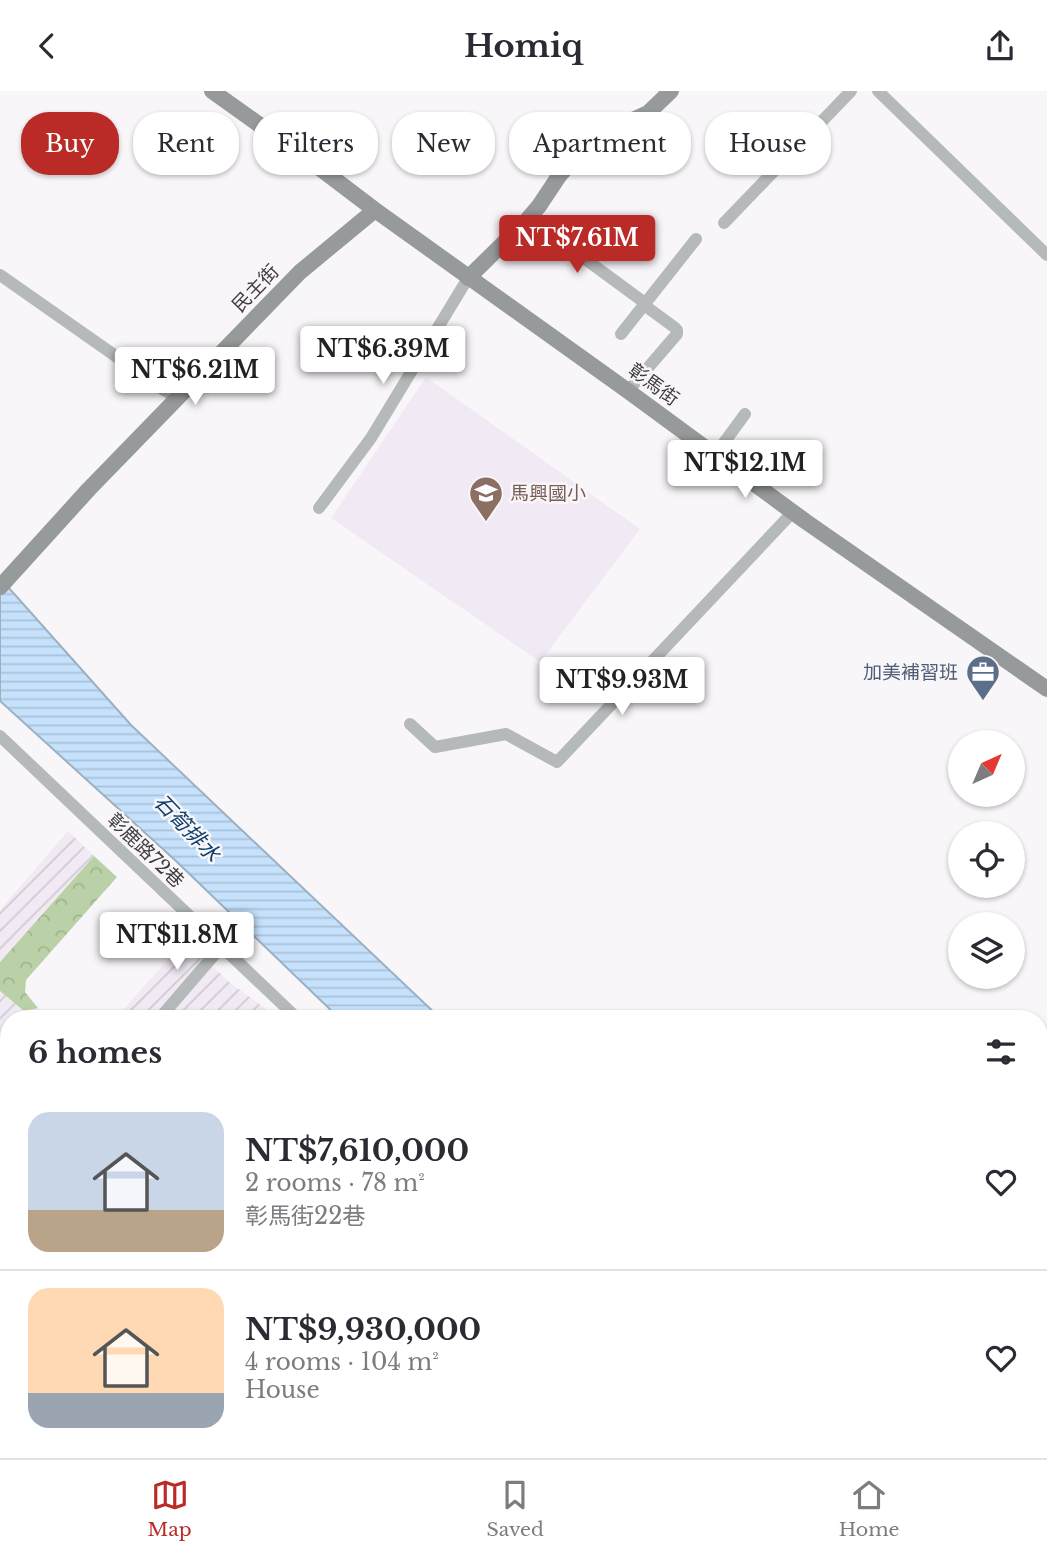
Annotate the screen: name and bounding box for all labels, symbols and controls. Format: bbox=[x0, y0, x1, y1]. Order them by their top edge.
text: Homiq bbox=[464, 26, 583, 66]
icon: back bbox=[28, 27, 66, 65]
icon: share bbox=[981, 27, 1019, 65]
chip: Buy bbox=[21, 112, 119, 175]
chip: Rent bbox=[133, 112, 239, 175]
chip: Filters bbox=[253, 112, 378, 175]
chip: New bbox=[392, 112, 495, 175]
chip: Apartment bbox=[509, 112, 691, 175]
chip: House bbox=[705, 112, 831, 175]
pin: NT$7.61M bbox=[505, 215, 649, 275]
text: NT$7.61M bbox=[515, 224, 639, 252]
street label: 民主街 bbox=[227, 260, 283, 317]
pin: NT$6.39M bbox=[311, 327, 455, 386]
text: NT$6.39M bbox=[316, 335, 450, 363]
pin: NT$6.21M bbox=[123, 347, 267, 407]
text: NT$6.21M bbox=[131, 356, 259, 384]
street label: 彰馬街 bbox=[624, 358, 684, 410]
pin: NT$12.1M bbox=[673, 441, 817, 500]
text: NT$12.1M bbox=[684, 449, 806, 477]
school or university icon: 馬興國小 bbox=[467, 474, 505, 523]
place label: 馬興國小 bbox=[510, 482, 586, 505]
office icon: 加美補習班 bbox=[964, 653, 1002, 702]
pin: NT$9.93M bbox=[550, 657, 694, 717]
place label: 加美補習班 bbox=[863, 661, 958, 684]
text: NT$9.93M bbox=[556, 666, 688, 694]
north arrow bbox=[948, 730, 1026, 807]
map controls bbox=[948, 730, 1025, 989]
water label: 石筍排水 bbox=[148, 789, 226, 868]
street label: 彰鹿路72巷 bbox=[103, 808, 189, 892]
button: locate bbox=[948, 821, 1025, 898]
button: layers bbox=[948, 912, 1025, 989]
pin: NT$11.8M bbox=[105, 913, 249, 972]
text: NT$11.8M bbox=[116, 921, 238, 949]
icon: filters bbox=[982, 1033, 1020, 1071]
text: 6 homes bbox=[28, 1034, 162, 1071]
text: NT$7,610,000 bbox=[245, 1132, 469, 1169]
icon: home bbox=[84, 1140, 168, 1224]
icon: heart bbox=[982, 1163, 1020, 1201]
text: 2 rooms · 78 m² bbox=[245, 1169, 425, 1197]
text: 彰馬街22巷 bbox=[245, 1202, 365, 1230]
text: NT$9,930,000 bbox=[245, 1311, 481, 1348]
icon: home bbox=[84, 1316, 168, 1400]
icon: heart bbox=[982, 1339, 1020, 1377]
text: 4 rooms · 104 m² bbox=[245, 1348, 439, 1376]
text: House bbox=[245, 1376, 320, 1404]
tab: Map bbox=[147, 1476, 192, 1541]
tab: Saved bbox=[487, 1476, 544, 1541]
tab: Home bbox=[839, 1476, 900, 1541]

